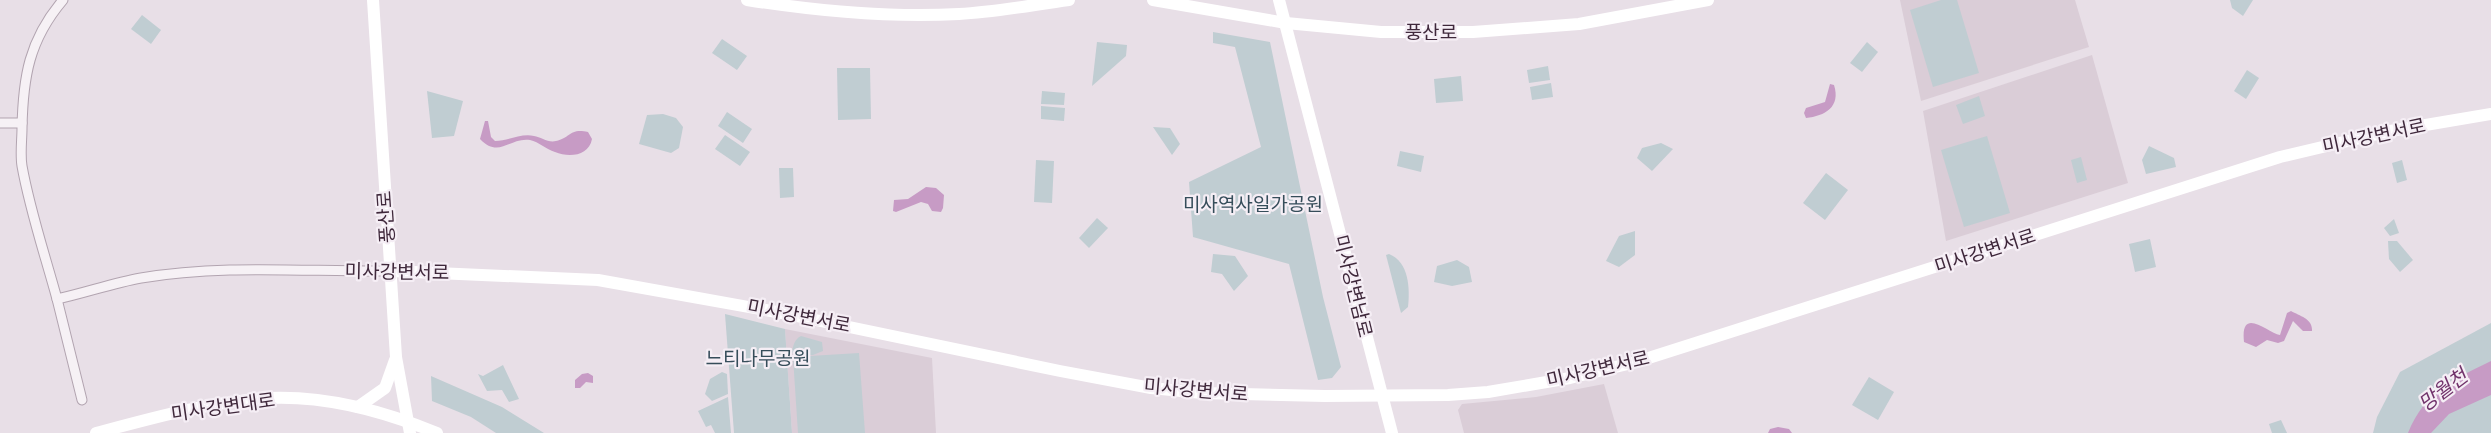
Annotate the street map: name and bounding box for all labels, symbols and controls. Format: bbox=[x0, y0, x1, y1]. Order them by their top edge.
street label: 풍산로 bbox=[1405, 21, 1457, 44]
street label: 미사강변서로 bbox=[2320, 114, 2428, 158]
street label: 풍산로 bbox=[373, 190, 399, 244]
park label: 미사역사일가공원 bbox=[1183, 193, 1323, 216]
street label: 미사강변서로 bbox=[1932, 224, 2038, 278]
street label: 미사강변남로 bbox=[1329, 232, 1377, 340]
street label: 미사강변서로 bbox=[344, 260, 450, 284]
street label: 미사강변서로 bbox=[745, 295, 853, 337]
street label: 미사강변서로 bbox=[1544, 346, 1652, 392]
park label: 느티나무공원 bbox=[706, 347, 810, 370]
water label: 망월천 bbox=[2414, 362, 2474, 416]
street label: 미사강변서로 bbox=[1143, 374, 1249, 406]
street label: 미사강변대로 bbox=[169, 388, 277, 426]

